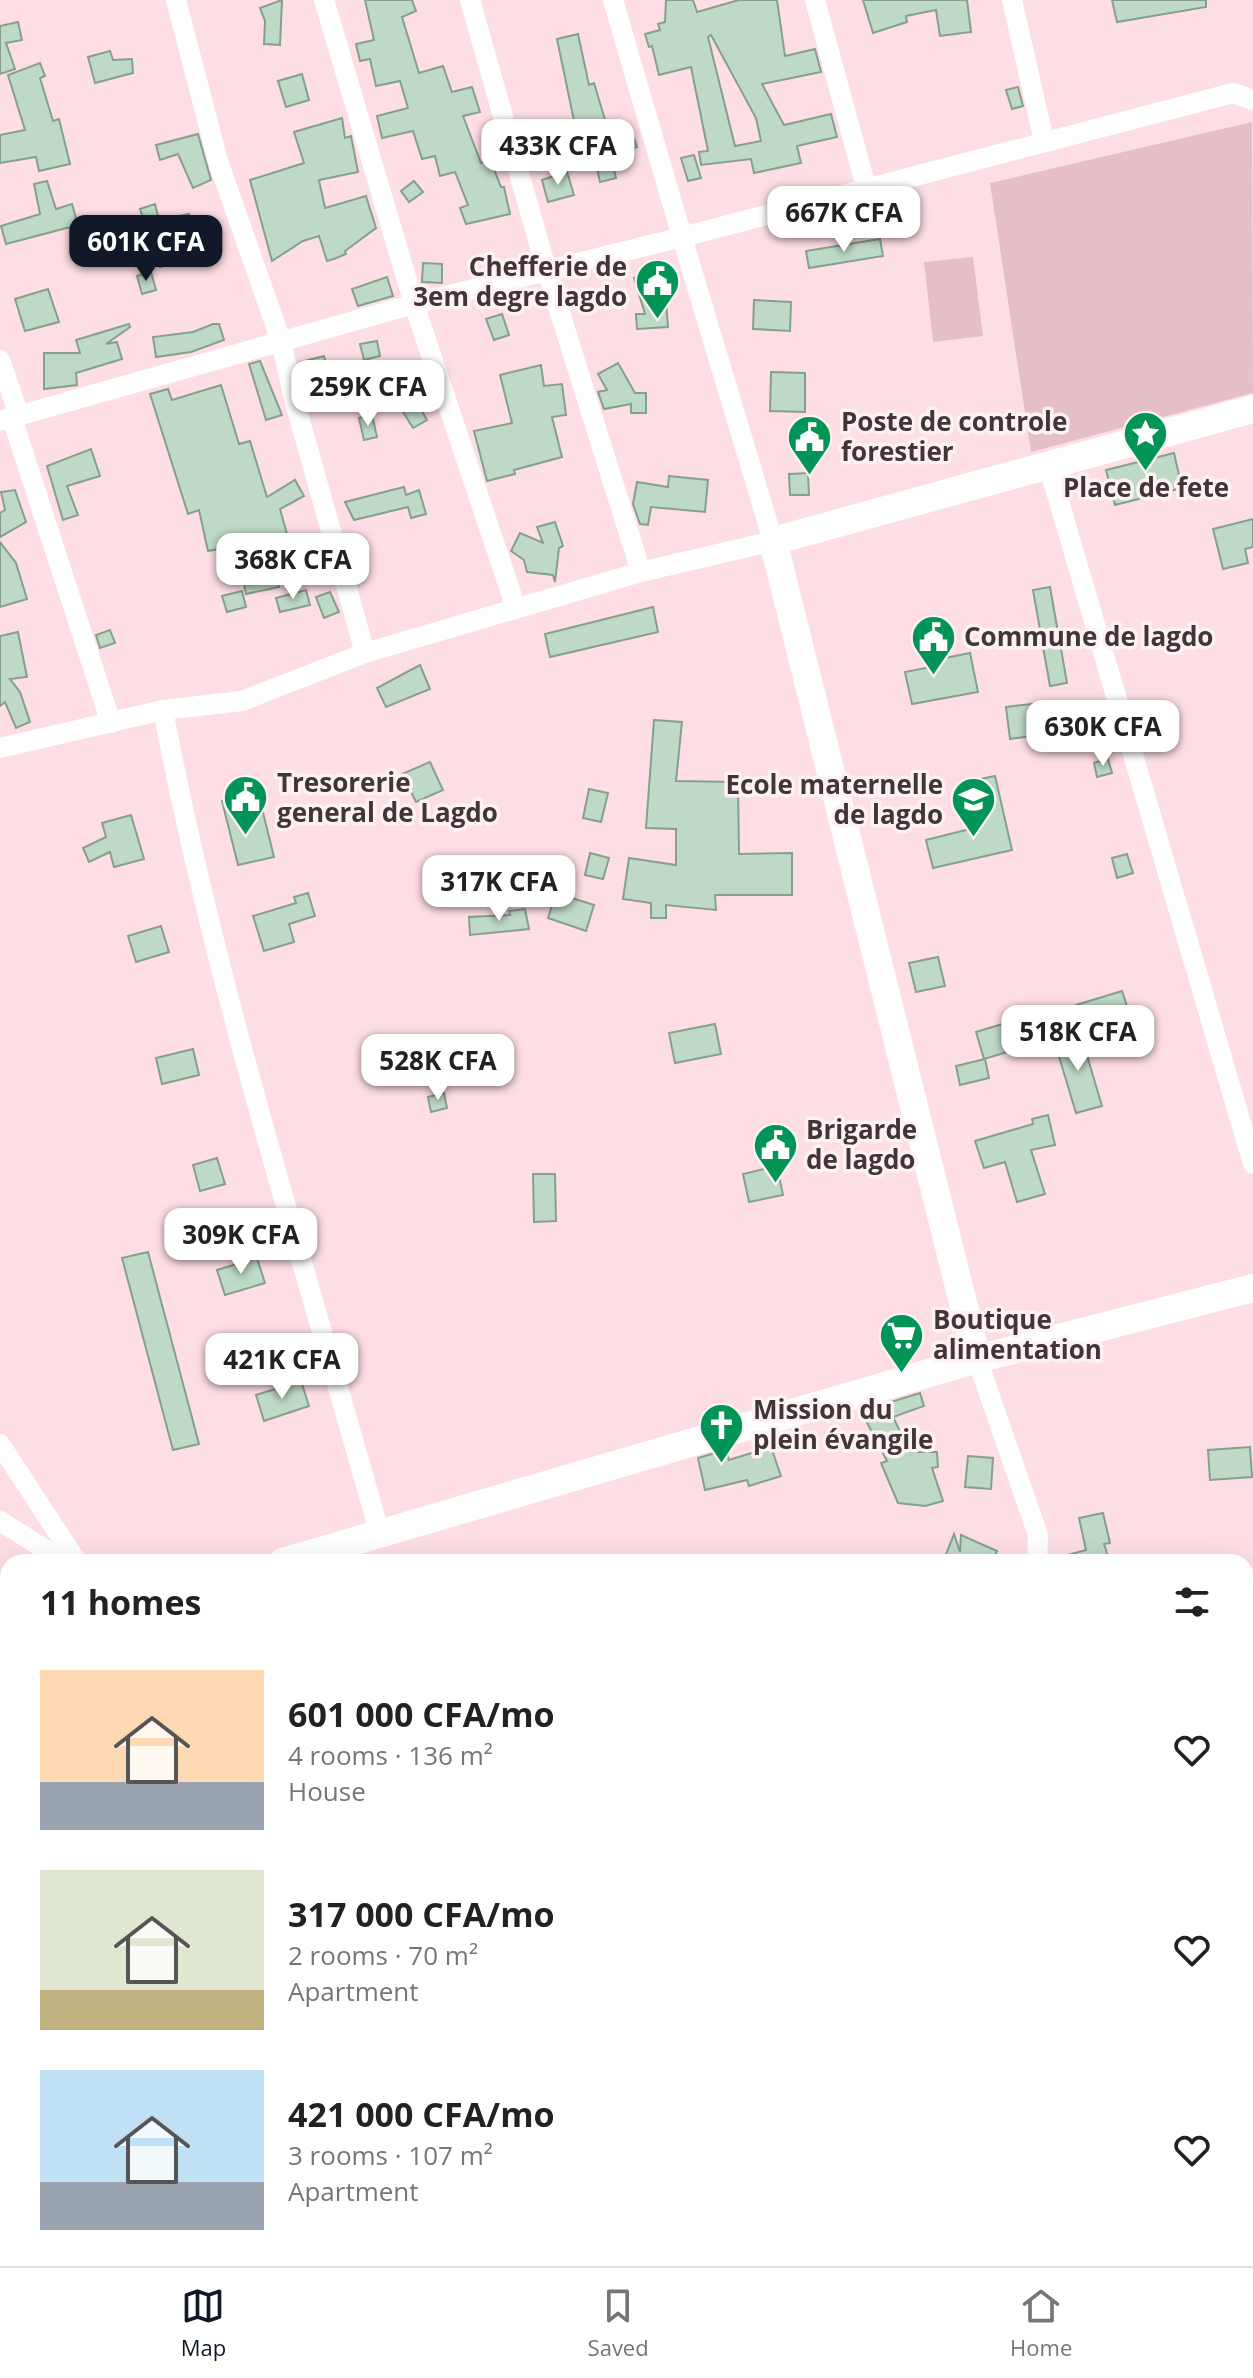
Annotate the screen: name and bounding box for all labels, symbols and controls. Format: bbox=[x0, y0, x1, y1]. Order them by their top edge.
pin: 433K CFA bbox=[475, 119, 641, 187]
text: 433K CFA bbox=[499, 127, 617, 163]
pin: 667K CFA bbox=[761, 186, 927, 254]
text: 667K CFA bbox=[785, 194, 903, 230]
pin: 601K CFA bbox=[63, 215, 229, 283]
text: 601K CFA bbox=[87, 223, 205, 259]
place label: Chefferie de 3em degre lagdo bbox=[413, 248, 627, 314]
public building icon: Chefferie de 3em degre lagdo bbox=[634, 258, 682, 321]
pin: 259K CFA bbox=[285, 360, 451, 428]
text: 259K CFA bbox=[309, 368, 427, 404]
place label: Poste de controle forestier bbox=[841, 403, 1067, 469]
place icon: Place de fete bbox=[1122, 409, 1170, 472]
public building icon: Poste de controle forestier bbox=[786, 413, 834, 476]
place label: Place de fete bbox=[1063, 469, 1229, 505]
pin: 368K CFA bbox=[210, 533, 376, 601]
text: 368K CFA bbox=[234, 541, 352, 577]
public building icon: Commune de lagdo bbox=[909, 613, 957, 676]
place label: Commune de lagdo bbox=[964, 618, 1213, 654]
pin: 630K CFA bbox=[1020, 700, 1186, 768]
text: 630K CFA bbox=[1044, 708, 1162, 744]
place label: Tresorerie general de Lagdo bbox=[277, 764, 498, 830]
place label: Ecole maternelle de lagdo bbox=[726, 766, 943, 832]
public building icon: Tresorerie general de Lagdo bbox=[222, 774, 270, 837]
school or university icon: Ecole maternelle de lagdo bbox=[950, 776, 998, 839]
pin: 317K CFA bbox=[416, 855, 582, 923]
text: 317K CFA bbox=[440, 863, 558, 899]
pin: 518K CFA bbox=[995, 1005, 1161, 1073]
text: 518K CFA bbox=[1019, 1013, 1137, 1049]
pin: 528K CFA bbox=[355, 1034, 521, 1102]
text: 528K CFA bbox=[379, 1042, 497, 1078]
place label: Brigarde de lagdo bbox=[806, 1111, 917, 1177]
public building icon: Brigarde de lagdo bbox=[751, 1121, 799, 1184]
pin: 309K CFA bbox=[158, 1208, 324, 1276]
text: 309K CFA bbox=[182, 1216, 300, 1252]
place label: Boutique alimentation bbox=[933, 1301, 1102, 1367]
supermarket icon: Boutique alimentation bbox=[878, 1311, 926, 1374]
pin: 421K CFA bbox=[199, 1333, 365, 1401]
text: 421K CFA bbox=[223, 1341, 341, 1377]
place label: Mission du plein évangile bbox=[753, 1391, 933, 1457]
church icon: Mission du plein évangile bbox=[698, 1401, 746, 1464]
text: 11 homes bbox=[40, 1579, 201, 1625]
icon: filters bbox=[1170, 1580, 1214, 1624]
text: 601 000 CFA/mo bbox=[288, 1691, 555, 1737]
icon: home bbox=[104, 1702, 200, 1798]
icon: heart bbox=[1170, 1728, 1214, 1772]
text: 4 rooms · 136 m² bbox=[288, 1737, 493, 1773]
text: House bbox=[288, 1773, 366, 1809]
text: 317 000 CFA/mo bbox=[288, 1891, 555, 1937]
icon: home bbox=[104, 1902, 200, 1998]
icon: heart bbox=[1170, 1928, 1214, 1972]
text: 2 rooms · 70 m² bbox=[288, 1937, 478, 1973]
text: Apartment bbox=[288, 1973, 419, 2009]
text: 421 000 CFA/mo bbox=[288, 2091, 555, 2137]
icon: home bbox=[104, 2102, 200, 2198]
icon: heart bbox=[1170, 2128, 1214, 2172]
text: 3 rooms · 107 m² bbox=[288, 2137, 493, 2173]
text: Apartment bbox=[288, 2173, 419, 2209]
tab: Map bbox=[181, 2284, 226, 2362]
tab: Saved bbox=[588, 2284, 649, 2362]
tab: Home bbox=[1010, 2284, 1072, 2362]

